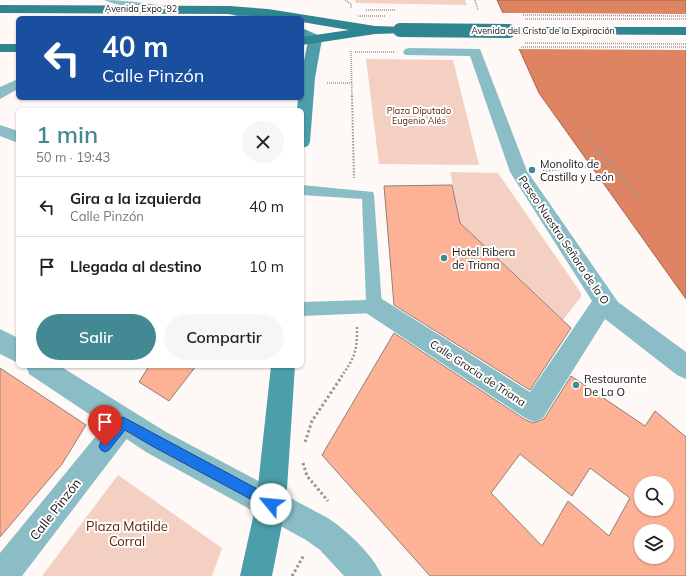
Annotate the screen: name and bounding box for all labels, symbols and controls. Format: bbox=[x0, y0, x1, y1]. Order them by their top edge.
street label: Avenida Expo´92 bbox=[105, 3, 177, 14]
street label: Avenida del Cristo de la Expiración bbox=[471, 25, 615, 36]
text: 40 m bbox=[102, 29, 168, 64]
icon: left bbox=[36, 32, 88, 84]
text: Calle Pinzón bbox=[102, 64, 204, 87]
park label: Plaza Diputado Eugenio Alés bbox=[387, 105, 451, 126]
text: 1 min bbox=[36, 119, 98, 149]
button: close bbox=[242, 121, 284, 163]
text: 50 m · 19:43 bbox=[36, 149, 110, 165]
place label: Monolito de Castilla y León bbox=[540, 157, 614, 184]
marker: Monolito de Castilla y León bbox=[527, 165, 537, 175]
street label: Paseo Nuestra Señora de la O bbox=[516, 173, 612, 307]
text: Gira a la izquierda bbox=[70, 189, 201, 208]
icon: left bbox=[36, 196, 58, 218]
text: 40 m bbox=[249, 197, 284, 216]
text: Calle Pinzón bbox=[70, 208, 144, 224]
place label: Hotel Ribera de Triana bbox=[452, 245, 515, 272]
marker: Hotel Ribera de Triana bbox=[439, 253, 449, 263]
icon: arrive bbox=[36, 256, 58, 278]
text: Llegada al destino bbox=[70, 257, 202, 276]
text: 10 m bbox=[249, 257, 284, 276]
button: Salir bbox=[36, 314, 156, 360]
button: Compartir bbox=[164, 314, 284, 360]
street label: Calle Gracia de Triana bbox=[427, 337, 529, 409]
place label: Restaurante De La O bbox=[584, 372, 646, 399]
marker: Restaurante De La O bbox=[571, 380, 581, 390]
pin bbox=[88, 405, 122, 446]
icon: arrive bbox=[94, 411, 116, 433]
street label: Calle Pinzón bbox=[26, 475, 84, 543]
map controls bbox=[634, 476, 674, 564]
button: search bbox=[634, 476, 674, 516]
position arrow bbox=[250, 483, 292, 525]
park label: Plaza Matilde Corral bbox=[86, 518, 168, 549]
button: layers bbox=[634, 524, 674, 564]

